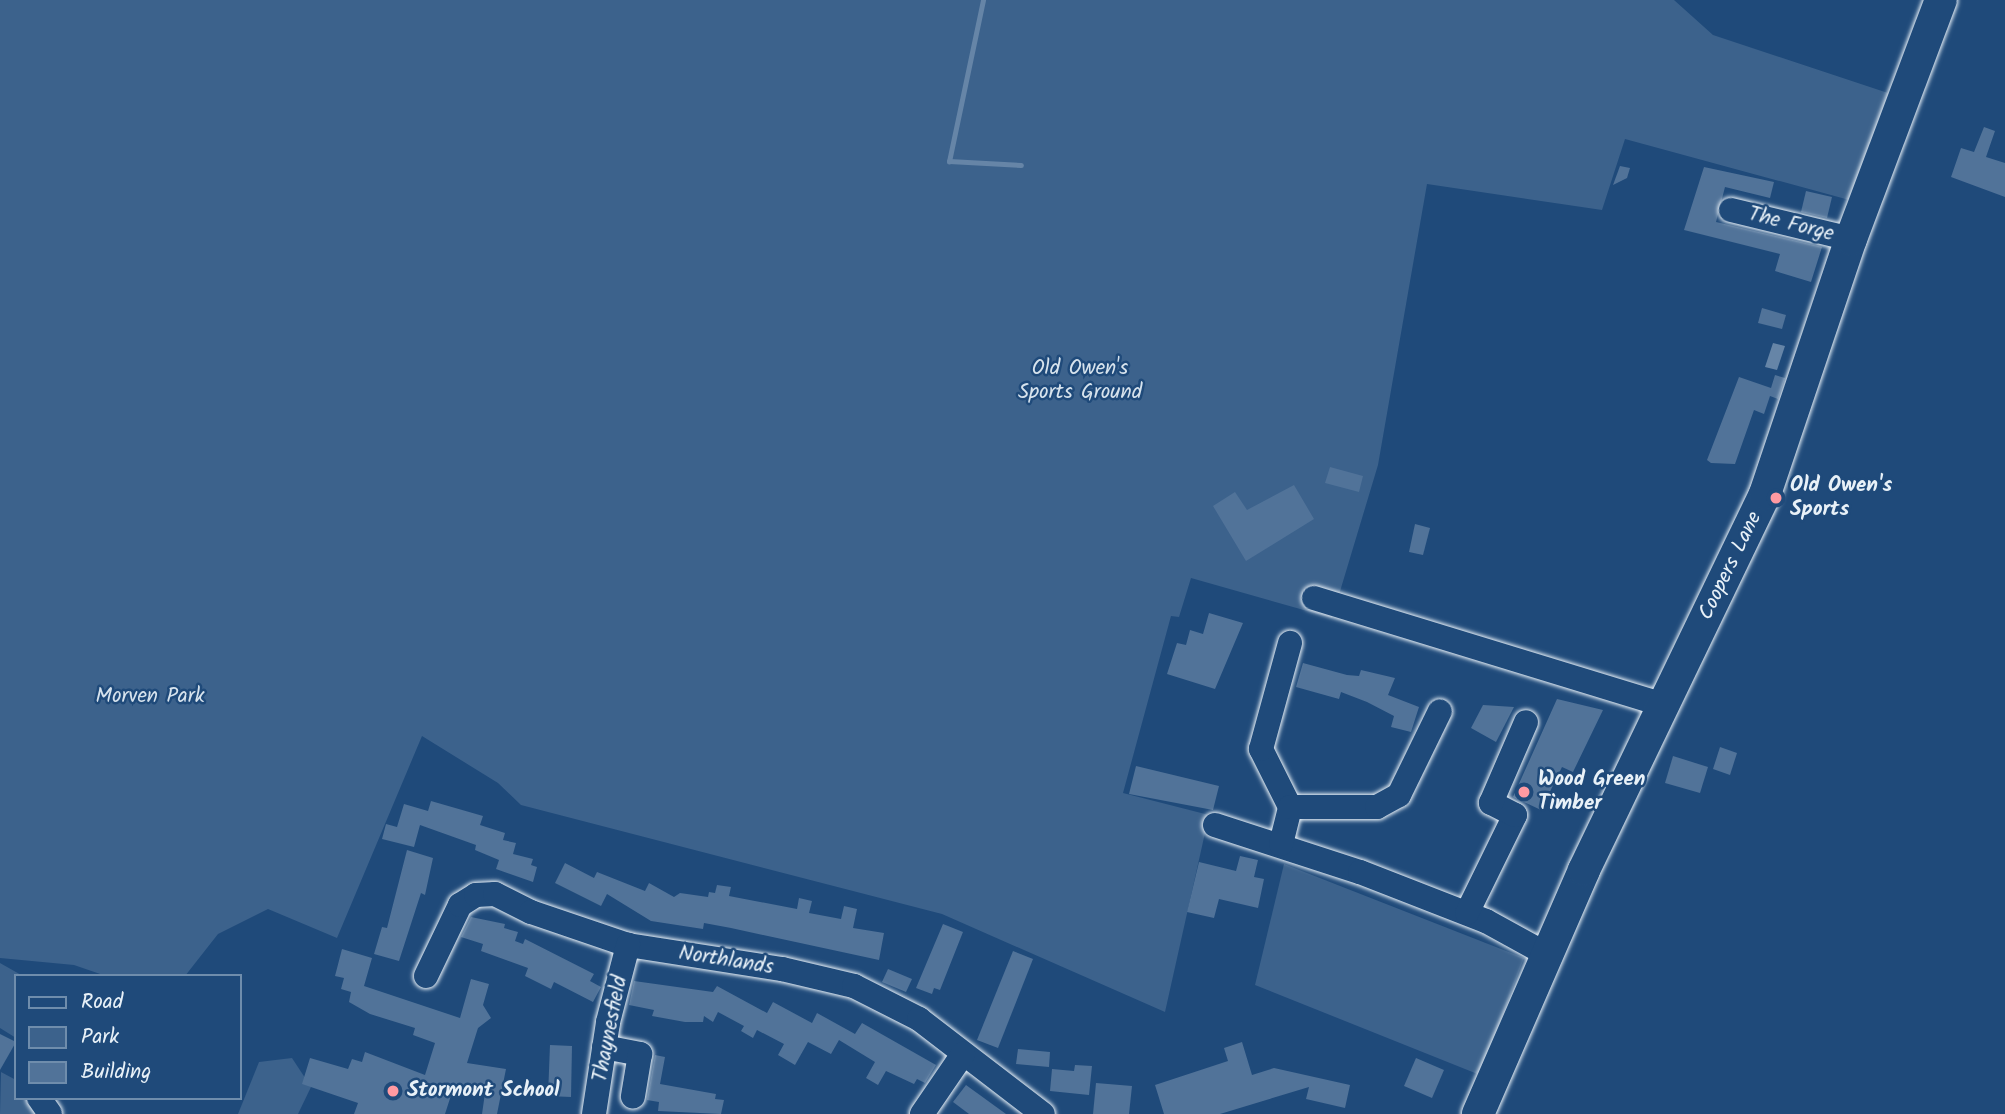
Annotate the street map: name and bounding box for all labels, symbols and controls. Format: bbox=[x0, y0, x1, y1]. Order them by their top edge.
street label: The Forge bbox=[1746, 202, 1836, 248]
park label: Old Owen's Sports Ground bbox=[1018, 356, 1142, 406]
place label: Old Owen's Sports bbox=[1790, 473, 1892, 523]
marker: Old Owen's Sports bbox=[1768, 490, 1784, 506]
street label: Coopers Lane bbox=[1694, 508, 1768, 624]
park label: Morven Park bbox=[95, 684, 205, 710]
place label: Wood Green Timber bbox=[1538, 767, 1645, 817]
marker: Wood Green Timber bbox=[1516, 784, 1532, 800]
street label: Northlands bbox=[677, 941, 775, 981]
legend bbox=[14, 974, 242, 1100]
street label: Thaynesfield bbox=[588, 974, 634, 1084]
text: Road bbox=[81, 986, 123, 1019]
text: Park bbox=[81, 1021, 119, 1054]
text: Building bbox=[81, 1056, 151, 1089]
place label: Stormont School bbox=[407, 1078, 560, 1104]
marker: Stormont School bbox=[385, 1083, 401, 1099]

